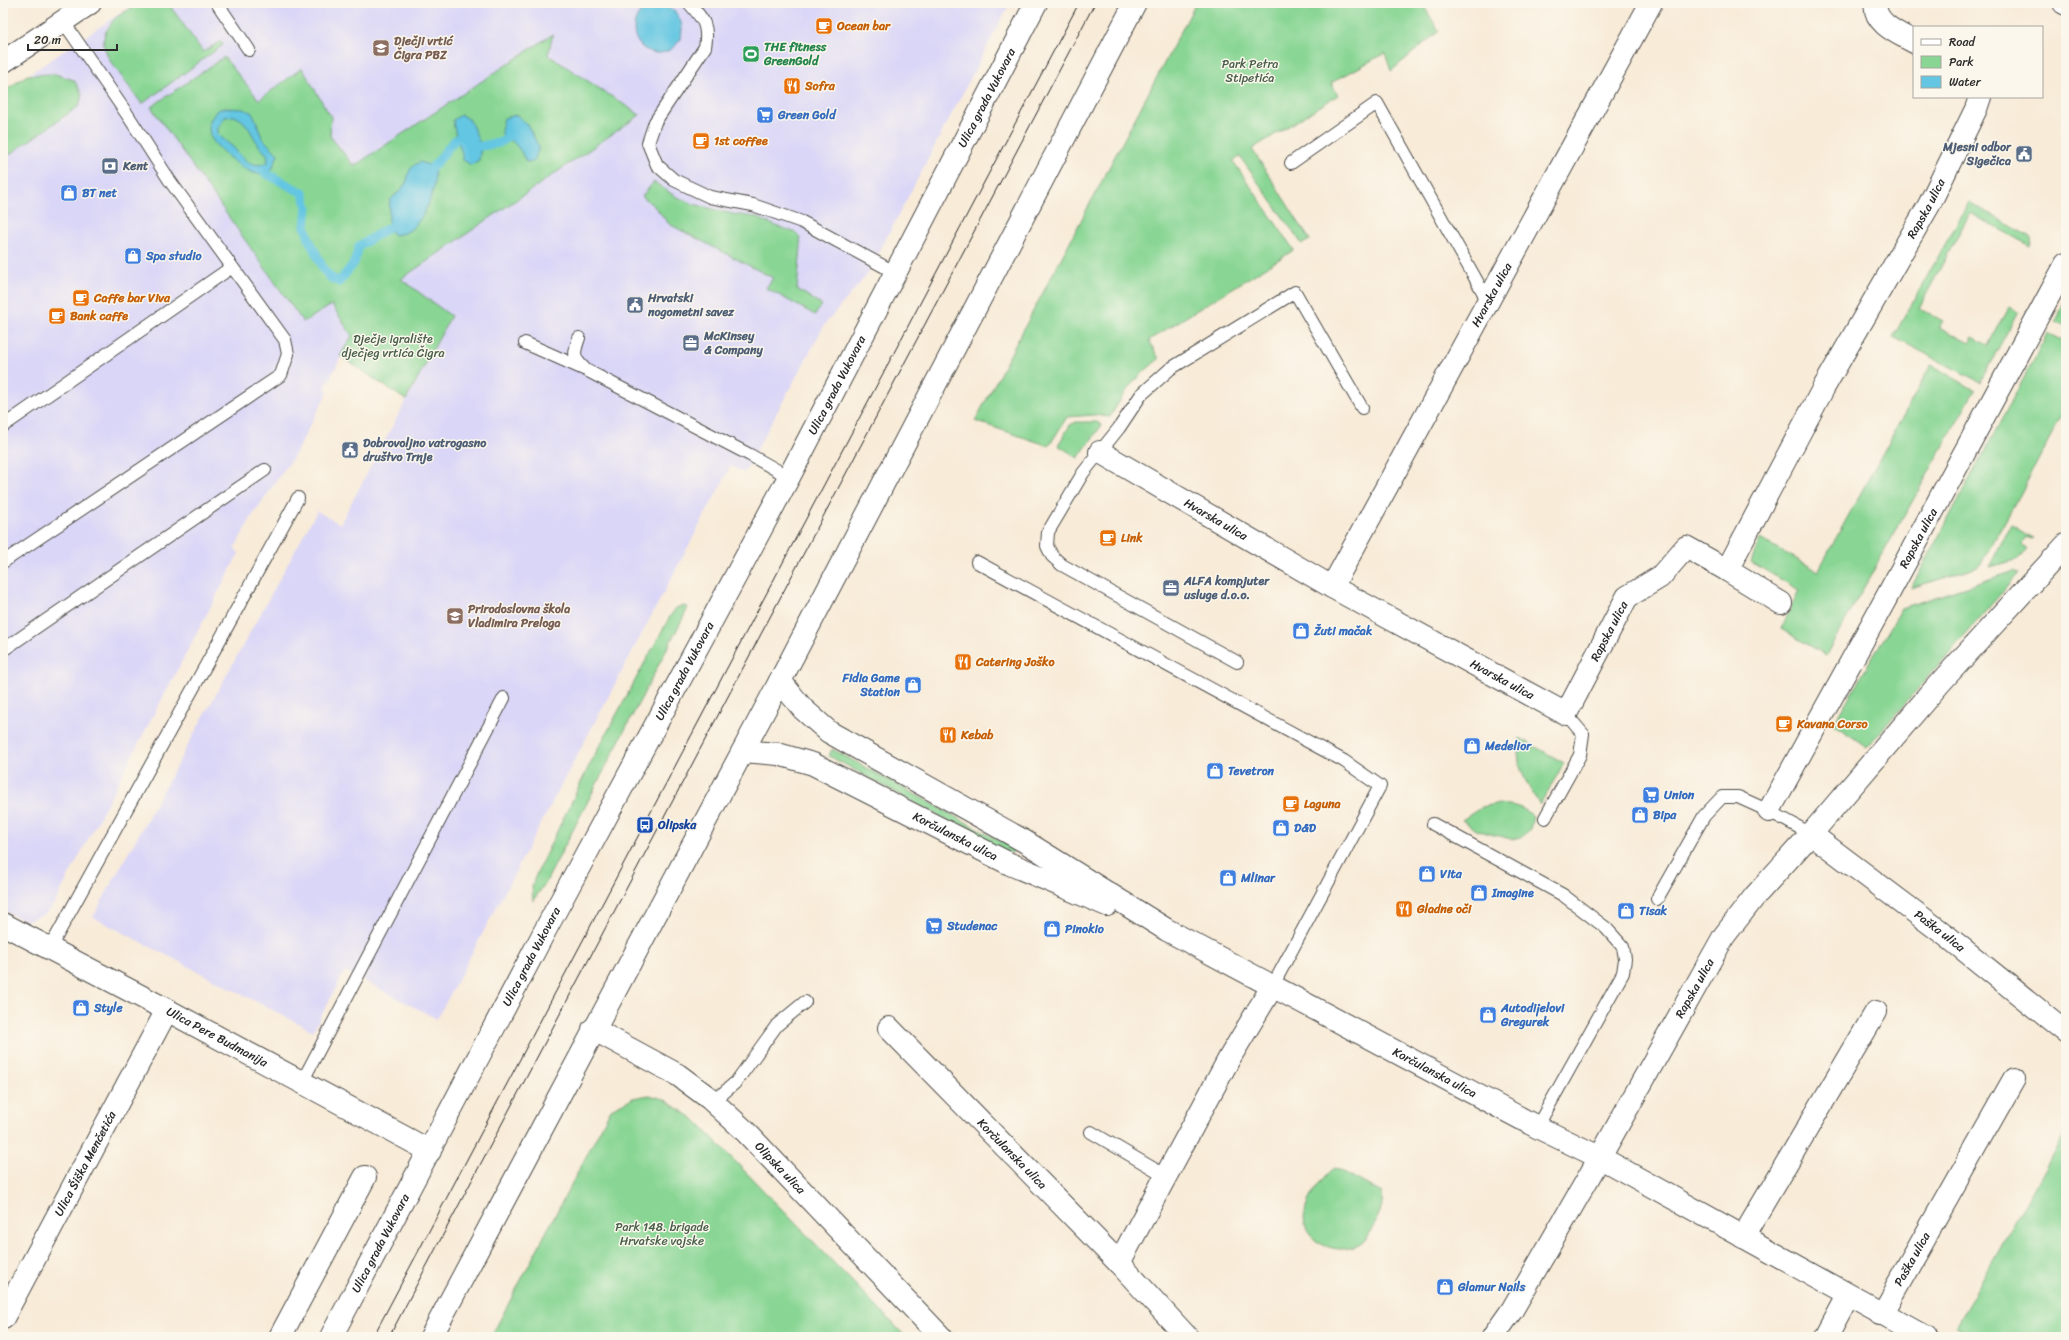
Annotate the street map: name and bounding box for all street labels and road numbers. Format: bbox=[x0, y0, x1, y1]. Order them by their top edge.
street label: Ulica grada Vukovara bbox=[952, 43, 1022, 151]
street label: Rapska ulica bbox=[1901, 174, 1952, 243]
street label: Hvarska ulica bbox=[1465, 258, 1519, 331]
street label: Ulica grada Vukovara bbox=[802, 331, 872, 439]
street label: Hvarska ulica bbox=[1180, 492, 1253, 547]
street label: Rapska ulica bbox=[1893, 503, 1944, 572]
street label: Rapska ulica bbox=[1584, 596, 1635, 666]
street label: Ulica grada Vukovara bbox=[649, 617, 721, 725]
street label: Hvarska ulica bbox=[1466, 653, 1539, 706]
street label: Korčulanska ulica bbox=[909, 805, 1002, 867]
street label: Ulica grada Vukovara bbox=[496, 902, 567, 1010]
street label: Paška ulica bbox=[1909, 904, 1971, 958]
street label: Rapska ulica bbox=[1669, 953, 1721, 1022]
street label: Ulica Pere Budmanija bbox=[162, 1001, 273, 1074]
street label: Korčulanska ulica bbox=[1388, 1041, 1481, 1104]
street label: Ulica Šiška Menčetića bbox=[48, 1106, 123, 1220]
street label: Korčulanska ulica bbox=[972, 1113, 1052, 1195]
street label: Olipska ulica bbox=[749, 1136, 812, 1200]
street label: Ulica grada Vukovara bbox=[345, 1189, 416, 1297]
street label: Paška ulica bbox=[1888, 1227, 1937, 1291]

